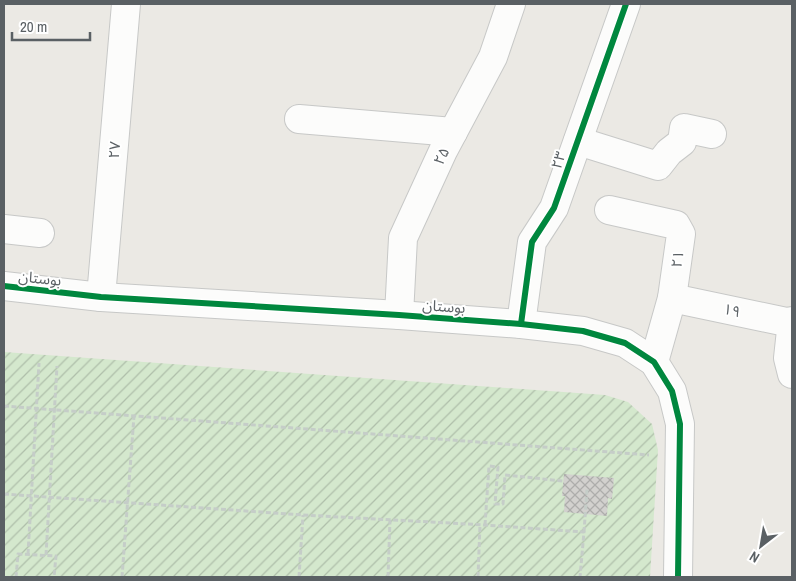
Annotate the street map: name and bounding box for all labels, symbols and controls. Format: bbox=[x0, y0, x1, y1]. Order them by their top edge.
scale bar bbox=[12, 10, 90, 42]
text: 20 m bbox=[20, 16, 47, 37]
street label: ۲۷ bbox=[103, 140, 125, 159]
street label: ۲۵ bbox=[428, 144, 454, 168]
street label: ۲۳ bbox=[545, 148, 571, 172]
street label: ۲۱ bbox=[665, 249, 689, 269]
street label: بوستان bbox=[17, 265, 63, 291]
street label: بوستان bbox=[422, 294, 466, 318]
street label: ۱۹ bbox=[721, 298, 743, 322]
north arrow bbox=[736, 521, 786, 571]
text: N bbox=[746, 547, 762, 567]

